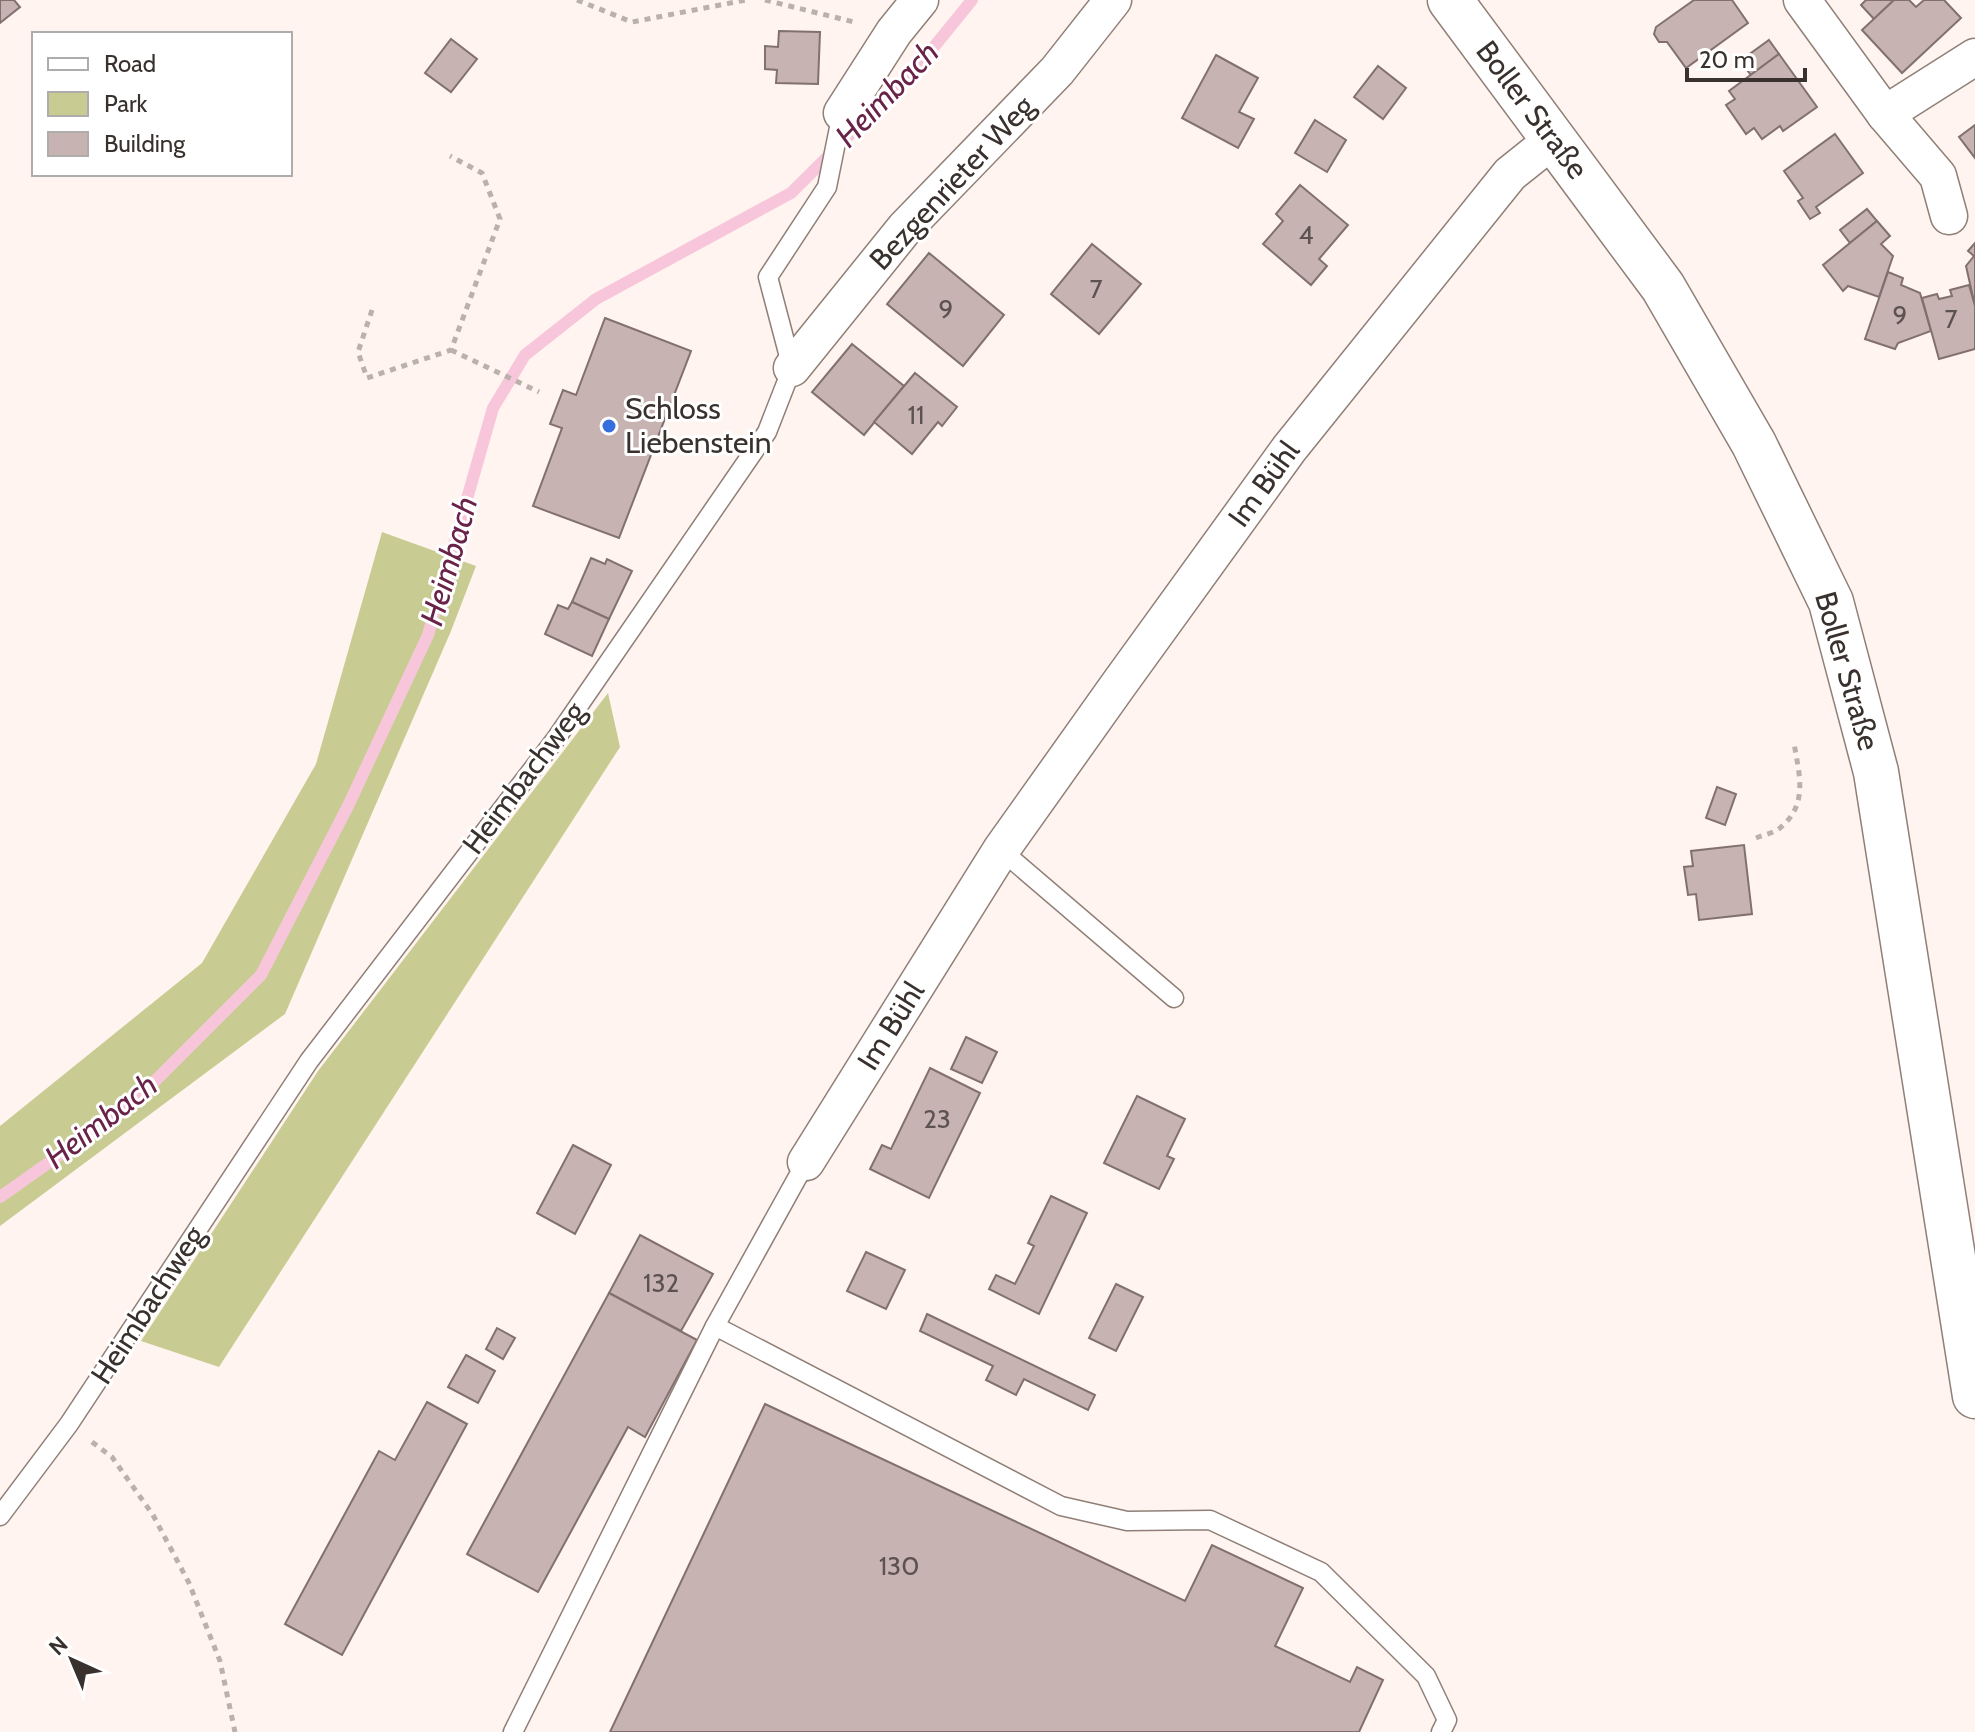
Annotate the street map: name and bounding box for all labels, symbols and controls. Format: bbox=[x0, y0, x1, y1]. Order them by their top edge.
legend bbox=[32, 32, 292, 176]
scale bar bbox=[1687, 32, 1805, 82]
water label: Heimbach bbox=[827, 33, 947, 155]
street label: Boller Straße bbox=[1468, 33, 1596, 186]
text: 20 m bbox=[1699, 45, 1755, 74]
text: Road bbox=[104, 49, 156, 78]
street label: Bezgenrieter Weg bbox=[862, 87, 1042, 277]
text: Park bbox=[104, 89, 147, 118]
text: Building bbox=[104, 129, 186, 158]
house number: 4 bbox=[1298, 219, 1314, 251]
house number: 7 bbox=[1089, 273, 1103, 305]
house number: 9 bbox=[939, 293, 953, 325]
house number: 9 bbox=[1893, 299, 1907, 331]
house number: 7 bbox=[1944, 303, 1958, 335]
place label: Schloss Liebenstein bbox=[625, 390, 771, 461]
house number: 11 bbox=[908, 399, 924, 431]
marker: Schloss Liebenstein bbox=[600, 417, 618, 435]
street label: Im Bühl bbox=[1220, 433, 1307, 534]
water label: Heimbach bbox=[412, 492, 485, 630]
street label: Boller Straße bbox=[1807, 587, 1888, 754]
street label: Heimbachweg bbox=[454, 693, 594, 861]
street label: Im Bühl bbox=[849, 975, 932, 1077]
water label: Heimbach bbox=[37, 1065, 165, 1177]
house number: 23 bbox=[923, 1103, 951, 1135]
street label: Heimbachweg bbox=[83, 1218, 213, 1391]
house number: 132 bbox=[643, 1267, 679, 1299]
house number: 130 bbox=[879, 1550, 919, 1582]
north arrow bbox=[32, 1620, 112, 1700]
text: N bbox=[43, 1631, 73, 1661]

